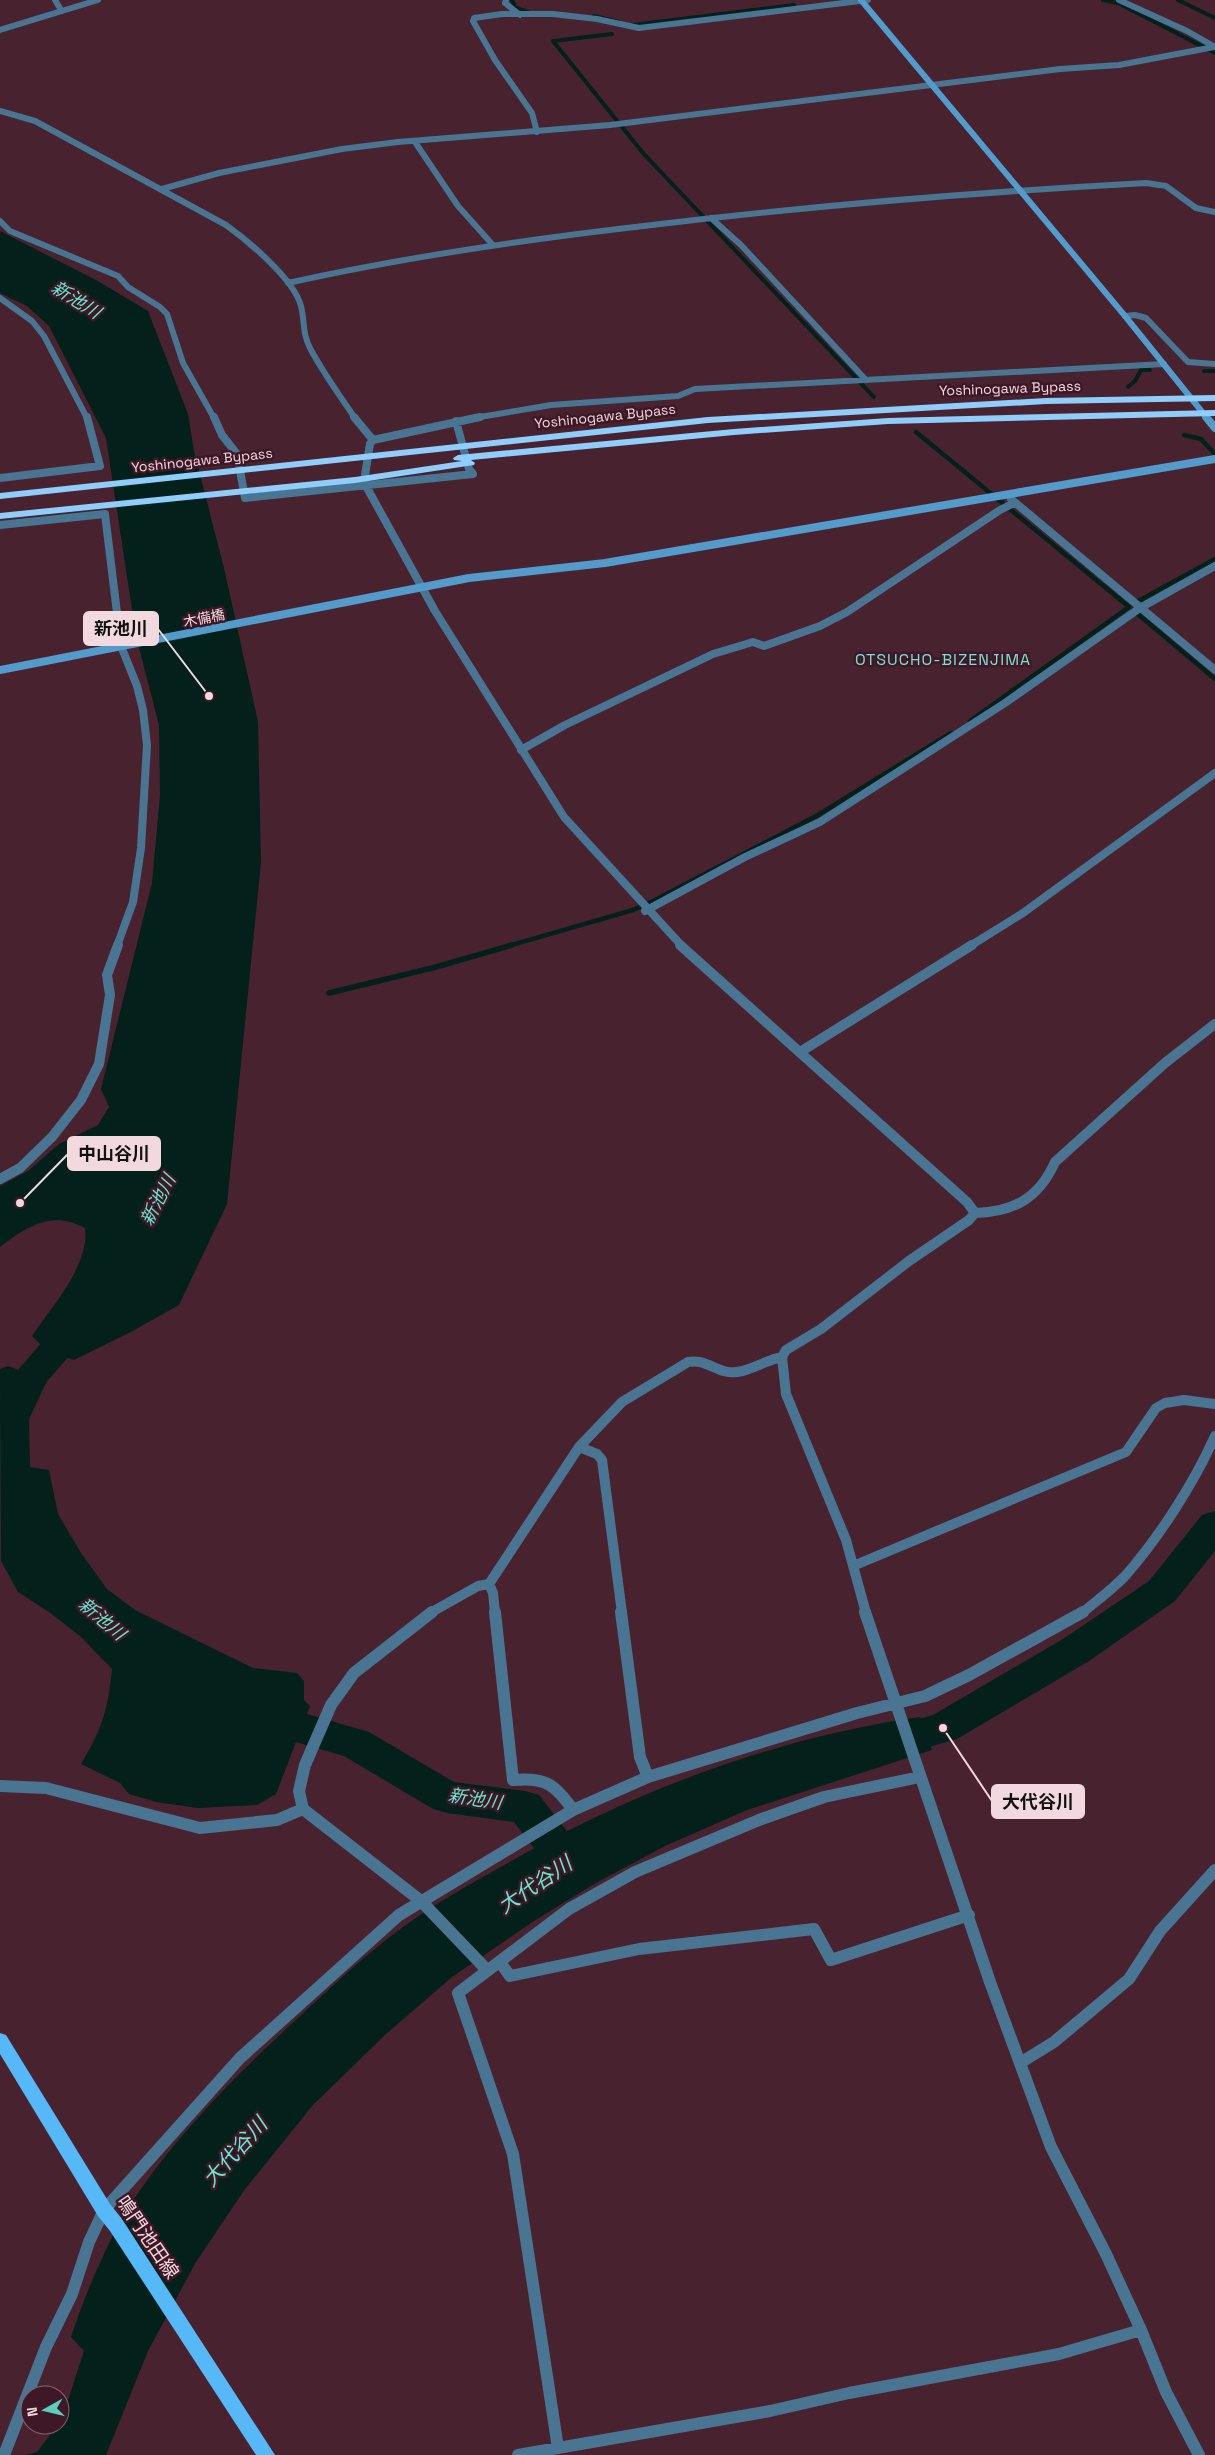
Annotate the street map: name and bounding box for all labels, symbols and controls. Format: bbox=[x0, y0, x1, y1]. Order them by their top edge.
water label: 新池川 bbox=[47, 276, 107, 325]
street label: Yoshinogawa Bypass bbox=[939, 377, 1081, 399]
street label: Yoshinogawa Bypass bbox=[534, 400, 676, 432]
street label: Yoshinogawa Bypass bbox=[131, 444, 273, 476]
street label: 木備橋 bbox=[182, 605, 226, 631]
callout: 新池川 bbox=[84, 612, 158, 645]
text: 新池川 bbox=[94, 617, 148, 640]
district label: OTSUCHO-BIZENJIMA bbox=[855, 649, 1031, 670]
callout: 中山谷川 bbox=[68, 1137, 160, 1170]
text: 中山谷川 bbox=[78, 1142, 150, 1165]
water label: 新池川 bbox=[135, 1169, 181, 1229]
water label: 新池川 bbox=[74, 1592, 132, 1646]
water label: 新池川 bbox=[447, 1783, 506, 1814]
callout: 大代谷川 bbox=[992, 1785, 1084, 1818]
text: 大代谷川 bbox=[1002, 1790, 1074, 1813]
water label: 大代谷川 bbox=[492, 1849, 579, 1919]
water label: 大代谷川 bbox=[196, 2110, 274, 2192]
street label: 鳴門池田線 bbox=[111, 2191, 185, 2284]
north arrow bbox=[20, 2385, 70, 2435]
text: N bbox=[23, 2406, 42, 2418]

